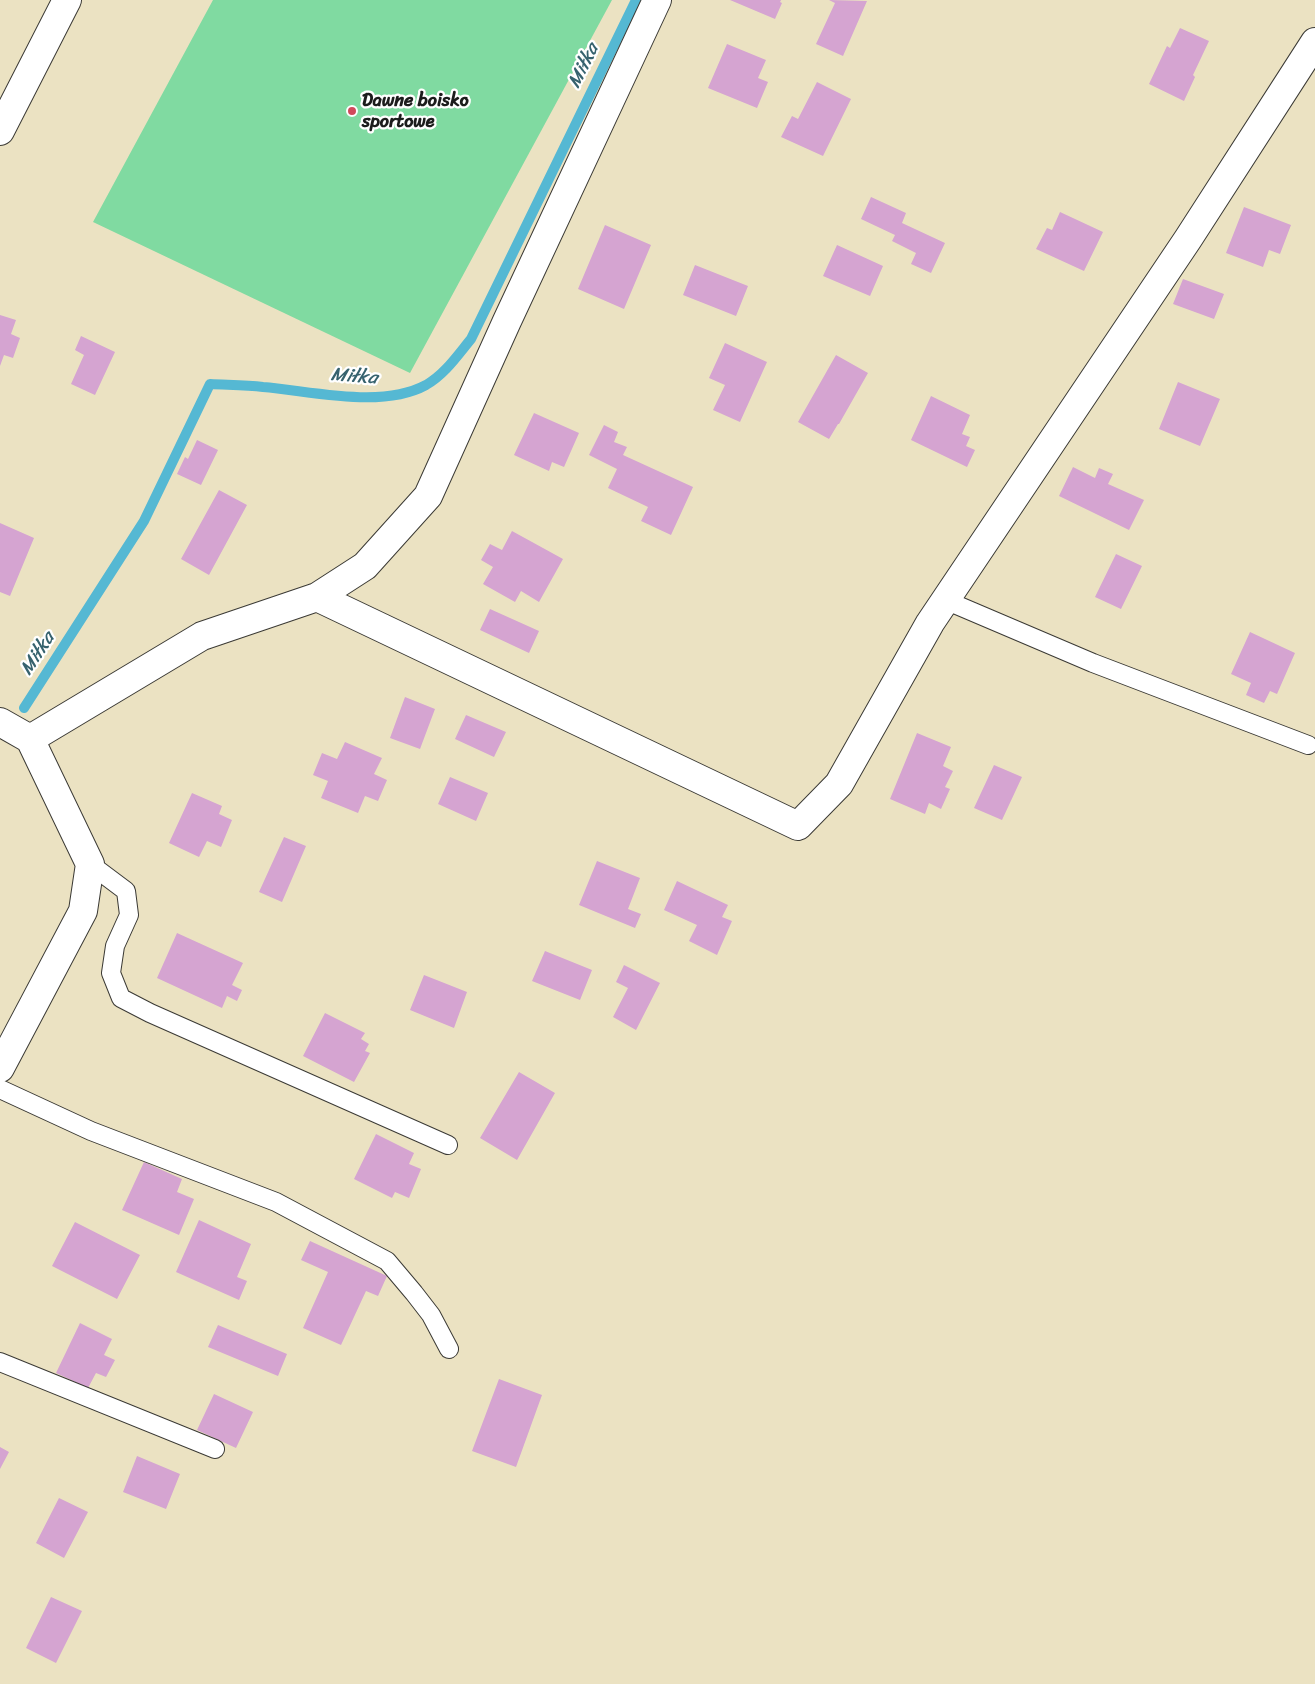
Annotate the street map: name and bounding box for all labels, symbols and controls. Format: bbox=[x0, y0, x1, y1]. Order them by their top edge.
water label: Miłka bbox=[564, 40, 604, 92]
place label: Dawne boisko sportowe bbox=[362, 90, 469, 132]
marker: Dawne boisko sportowe bbox=[346, 105, 358, 117]
water label: Miłka bbox=[330, 364, 378, 390]
water label: Miłka bbox=[16, 628, 60, 680]

